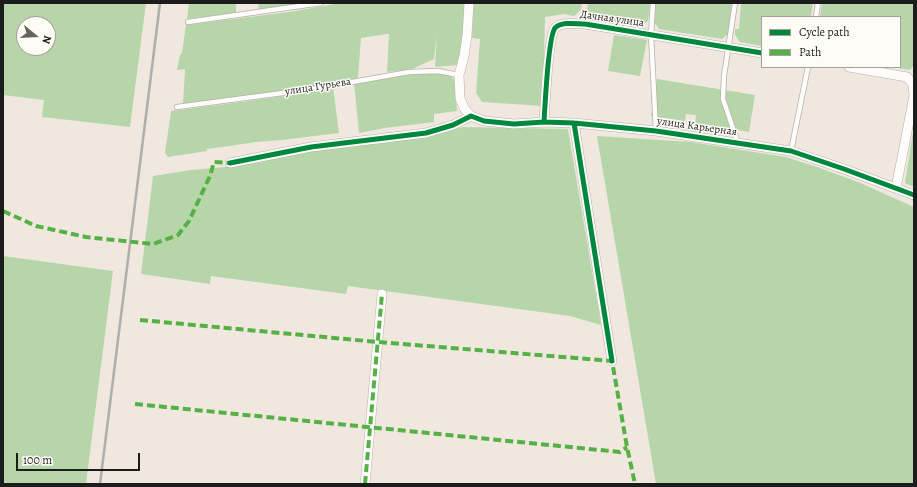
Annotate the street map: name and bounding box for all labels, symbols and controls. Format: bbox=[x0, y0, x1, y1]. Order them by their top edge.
street label: Дачная улица bbox=[579, 8, 645, 30]
north arrow bbox=[16, 16, 56, 56]
legend bbox=[761, 16, 901, 68]
text: Cycle path bbox=[799, 24, 850, 40]
text: N bbox=[39, 33, 55, 46]
text: Path bbox=[799, 44, 821, 60]
street label: улица Гурьева bbox=[284, 75, 352, 99]
street label: улица Карьерная bbox=[656, 115, 738, 139]
scale bar bbox=[18, 445, 142, 471]
text: 100 m bbox=[23, 452, 52, 468]

